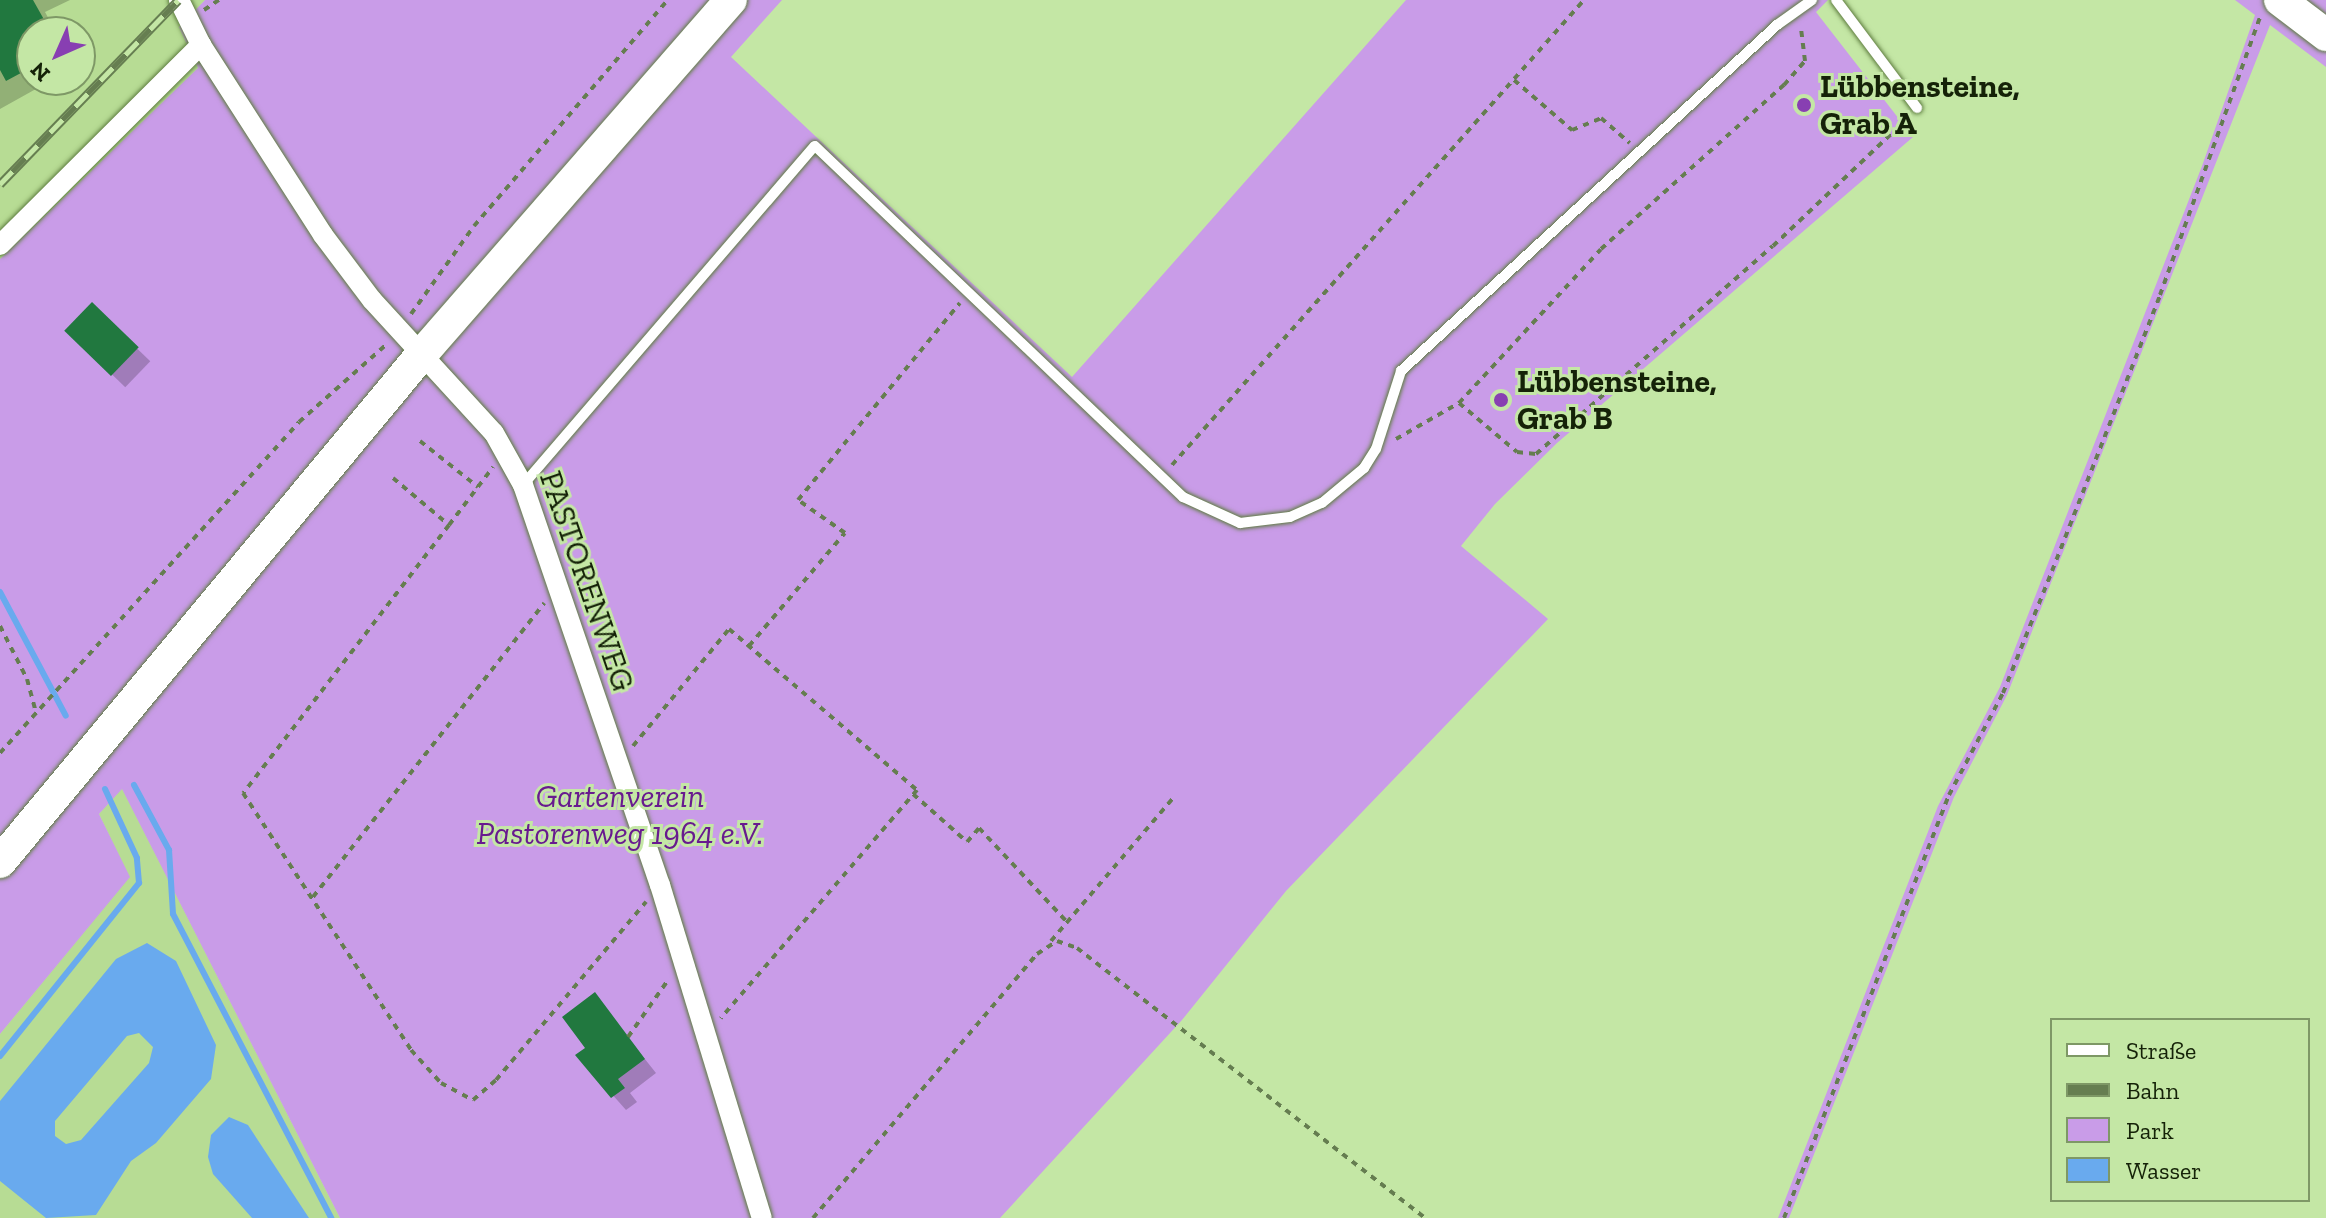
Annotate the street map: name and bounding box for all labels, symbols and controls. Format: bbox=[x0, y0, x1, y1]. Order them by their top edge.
north arrow bbox=[16, 16, 96, 96]
text: N bbox=[25, 56, 56, 87]
place label: Lübbensteine, Grab A bbox=[1820, 68, 2020, 143]
marker: Lübbensteine, Grab A bbox=[1795, 96, 1813, 114]
place label: Lübbensteine, Grab B bbox=[1517, 363, 1717, 438]
marker: Lübbensteine, Grab B bbox=[1492, 391, 1510, 409]
street label: PASTORENWEG bbox=[531, 466, 643, 696]
park label: Gartenverein Pastorenweg 1964 e.V. bbox=[477, 778, 763, 853]
legend bbox=[2050, 1018, 2310, 1202]
text: Straße bbox=[2126, 1036, 2196, 1065]
text: Bahn bbox=[2126, 1076, 2179, 1105]
text: Park bbox=[2126, 1116, 2174, 1145]
text: Wasser bbox=[2126, 1156, 2201, 1185]

